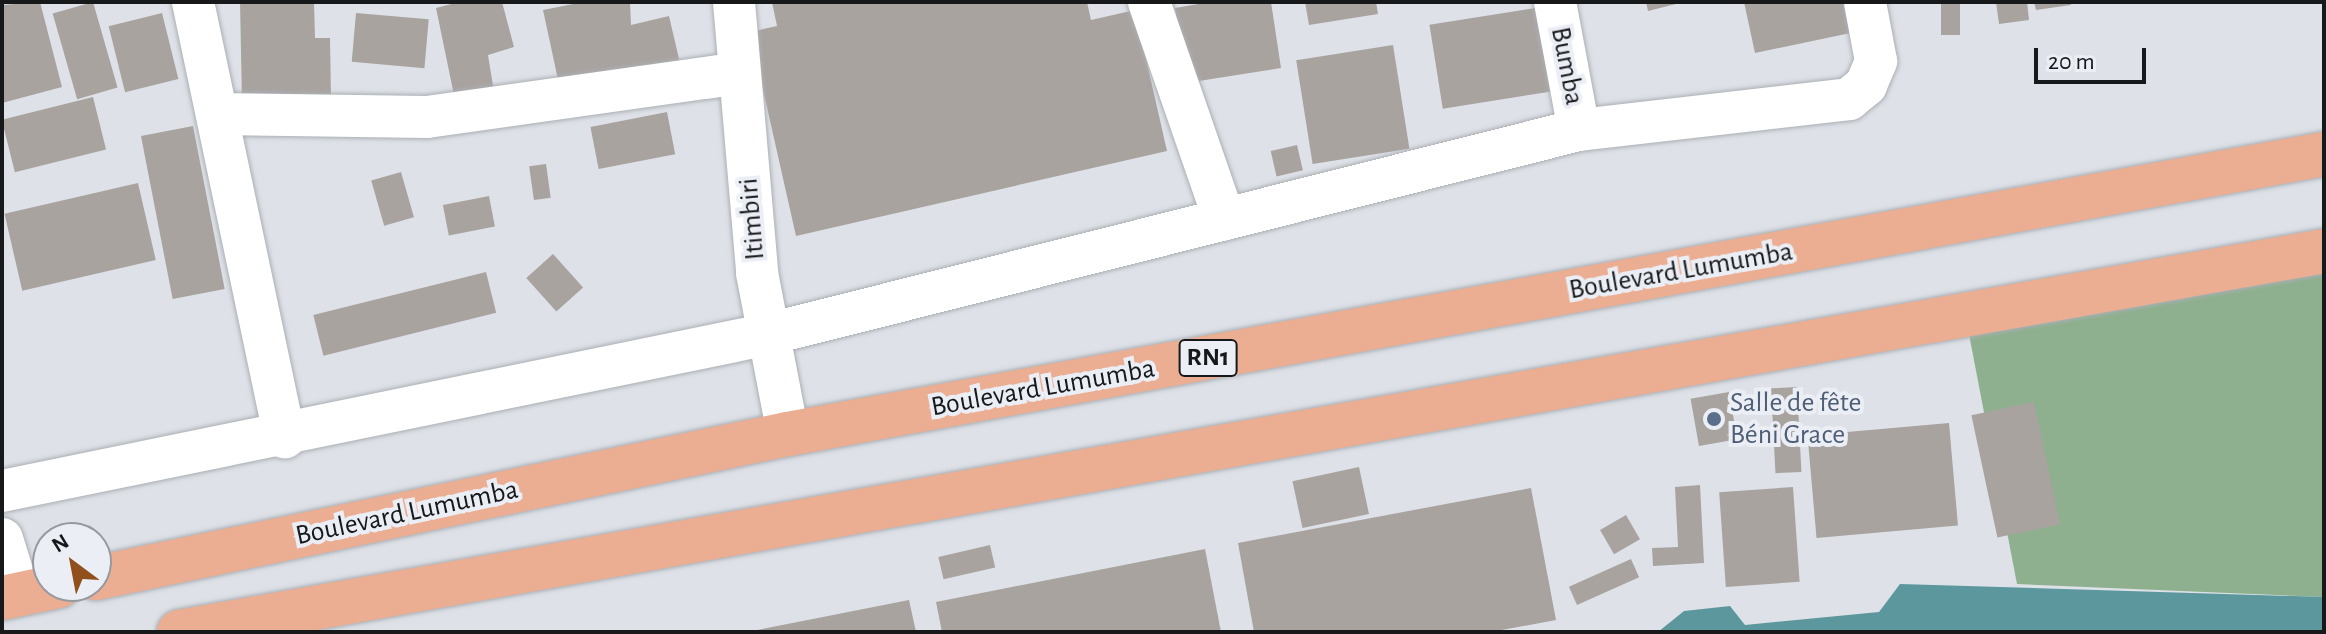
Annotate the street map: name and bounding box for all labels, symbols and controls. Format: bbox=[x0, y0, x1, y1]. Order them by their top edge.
street label: Bumba bbox=[1543, 24, 1591, 108]
scale bar bbox=[2038, 32, 2150, 82]
text: 20 m bbox=[2048, 50, 2095, 74]
street label: Itimbiri bbox=[732, 177, 772, 261]
street label: Boulevard Lumumba bbox=[1567, 235, 1795, 307]
road number: RN1 bbox=[1178, 336, 1238, 380]
street label: Boulevard Lumumba bbox=[929, 352, 1157, 424]
place label: Salle de fête Béni Grace bbox=[1730, 386, 1861, 452]
marker: Salle de fête Béni Grace bbox=[1705, 410, 1723, 428]
street label: Boulevard Lumumba bbox=[293, 473, 521, 553]
north arrow bbox=[32, 522, 112, 602]
text: N bbox=[48, 530, 73, 557]

